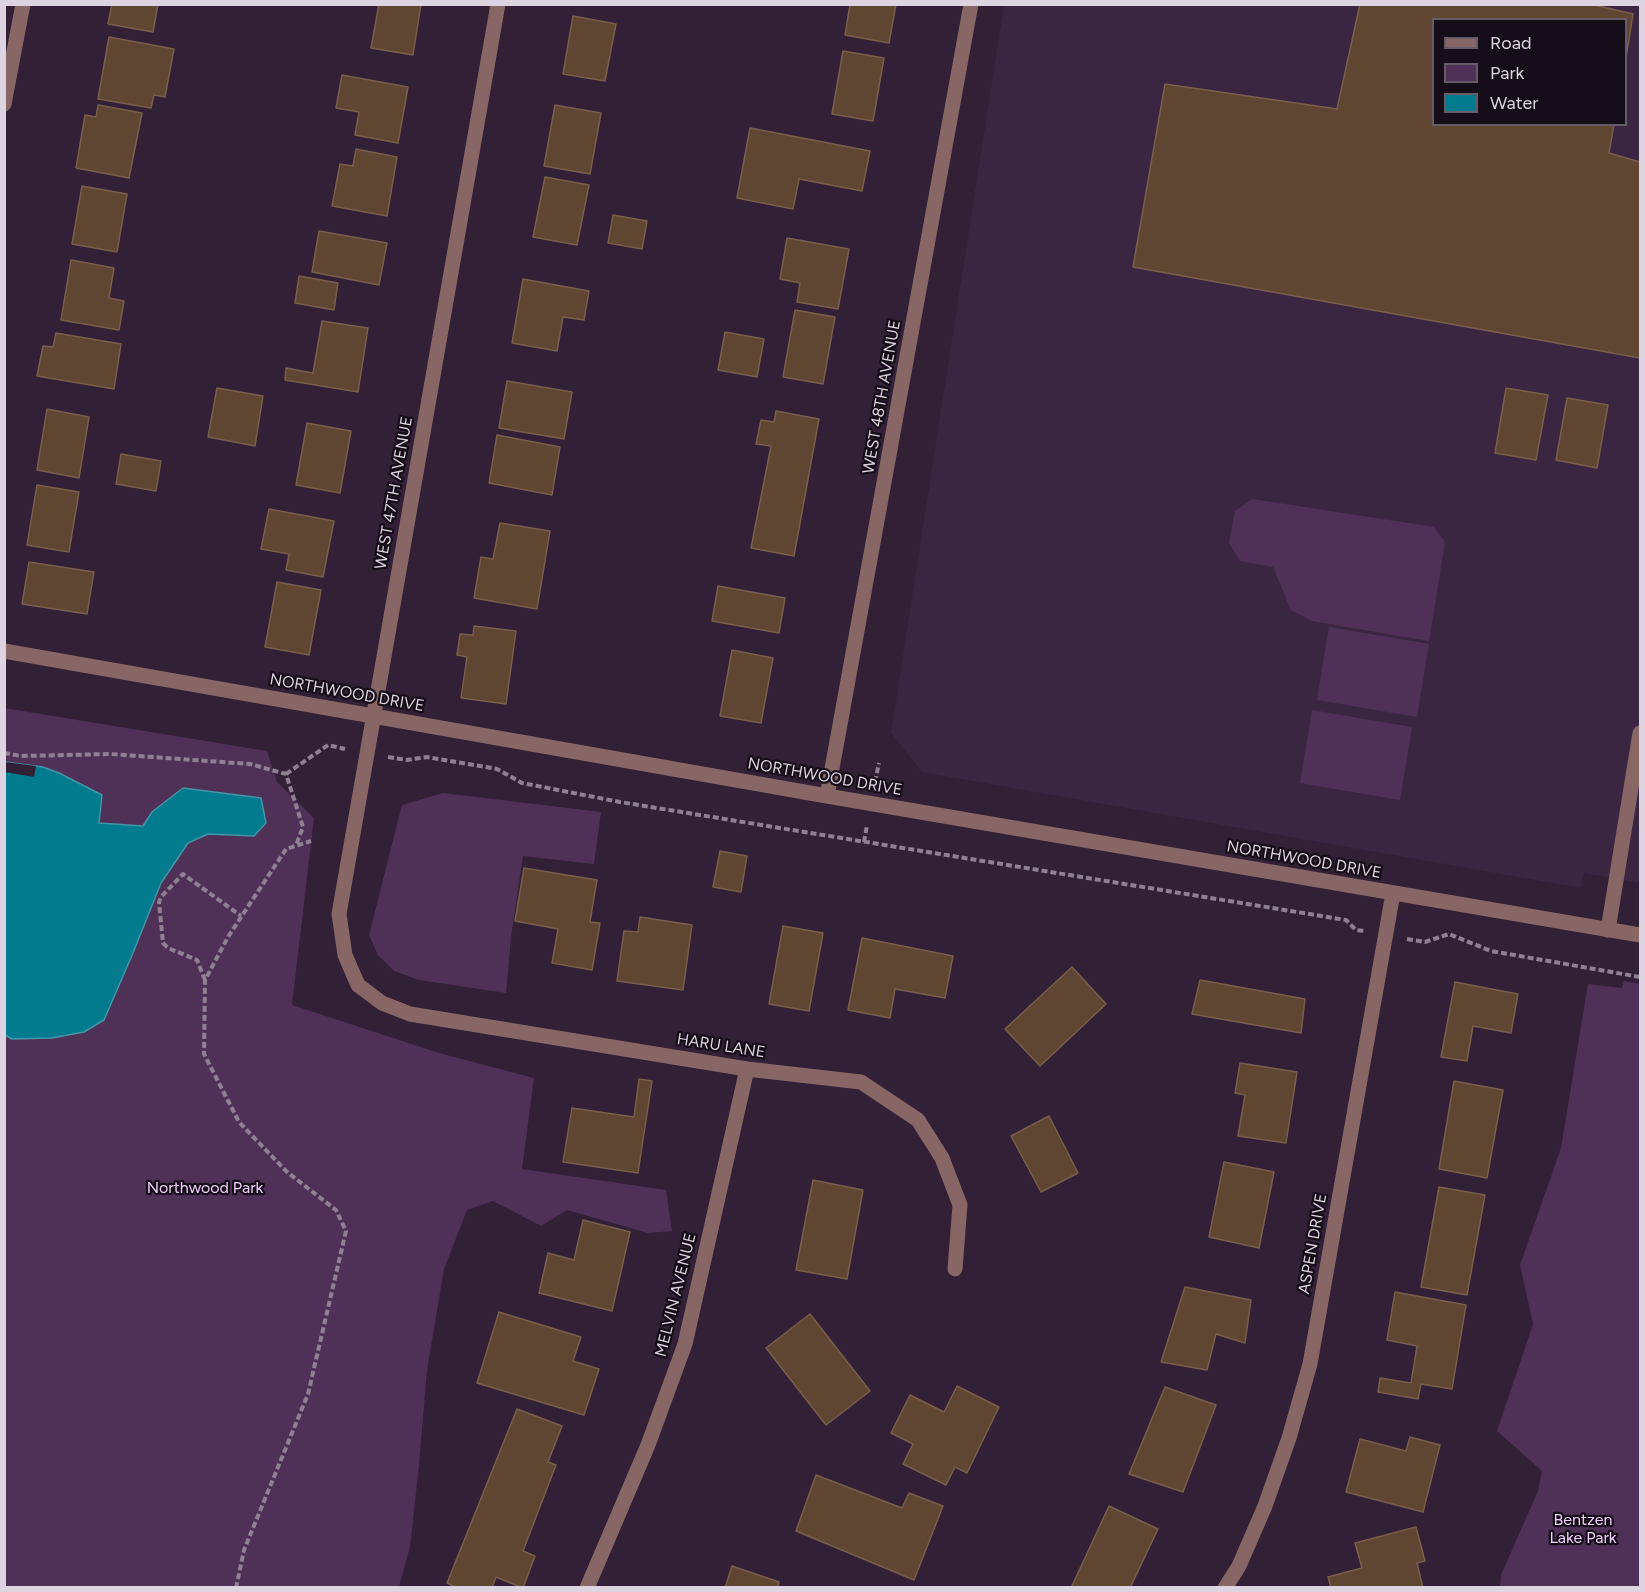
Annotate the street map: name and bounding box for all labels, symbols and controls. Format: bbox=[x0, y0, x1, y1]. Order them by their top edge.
legend bbox=[1432, 18, 1627, 126]
text: Road bbox=[1490, 32, 1531, 54]
text: Park bbox=[1490, 62, 1524, 84]
text: Water bbox=[1490, 92, 1538, 114]
street label: WEST 48TH AVENUE bbox=[859, 319, 905, 475]
street label: WEST 47TH AVENUE bbox=[371, 415, 417, 571]
street label: NORTHWOOD DRIVE bbox=[268, 670, 426, 716]
street label: NORTHWOOD DRIVE bbox=[746, 754, 904, 800]
street label: NORTHWOOD DRIVE bbox=[1225, 837, 1383, 883]
street label: HARU LANE bbox=[675, 1030, 767, 1062]
park label: Northwood Park bbox=[147, 1178, 263, 1198]
street label: ASPEN DRIVE bbox=[1295, 1192, 1331, 1296]
street label: MELVIN AVENUE bbox=[651, 1231, 701, 1359]
park label: Bentzen Lake Park bbox=[1549, 1510, 1617, 1548]

